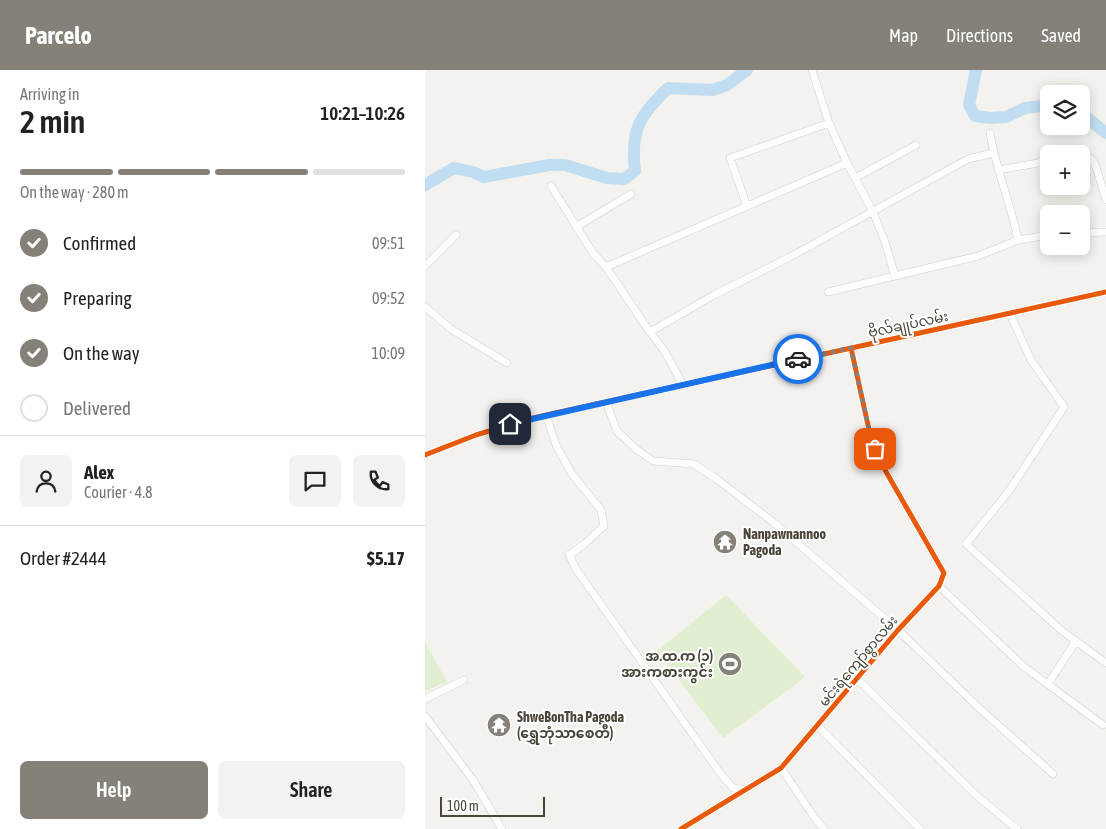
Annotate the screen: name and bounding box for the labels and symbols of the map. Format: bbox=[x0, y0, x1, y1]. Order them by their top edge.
street label: ဗိုလ်ချုပ်လမ်း bbox=[866, 306, 950, 344]
courier bbox=[773, 334, 823, 384]
pin bbox=[489, 403, 531, 445]
pin bbox=[854, 428, 896, 470]
place label: Nanpawnannoo Pagoda bbox=[743, 526, 827, 558]
temple icon: Nanpawnannoo Pagoda bbox=[712, 529, 738, 555]
street label: မင်းရဲကျော်စွာလမ်း bbox=[814, 611, 904, 712]
place label: အ.ထ.က (၁) အားကစားကွင်း bbox=[621, 648, 713, 684]
sports icon: အ.ထ.က (၁) အားကစားကွင်း bbox=[717, 651, 743, 677]
place label: ShweBonTha Pagoda (ရွှေဘုံသာစေတီ) bbox=[517, 709, 624, 745]
temple icon: ShweBonTha Pagoda (ရွှေဘုံသာစေတီ) bbox=[486, 712, 512, 738]
scale bar bbox=[440, 794, 545, 817]

